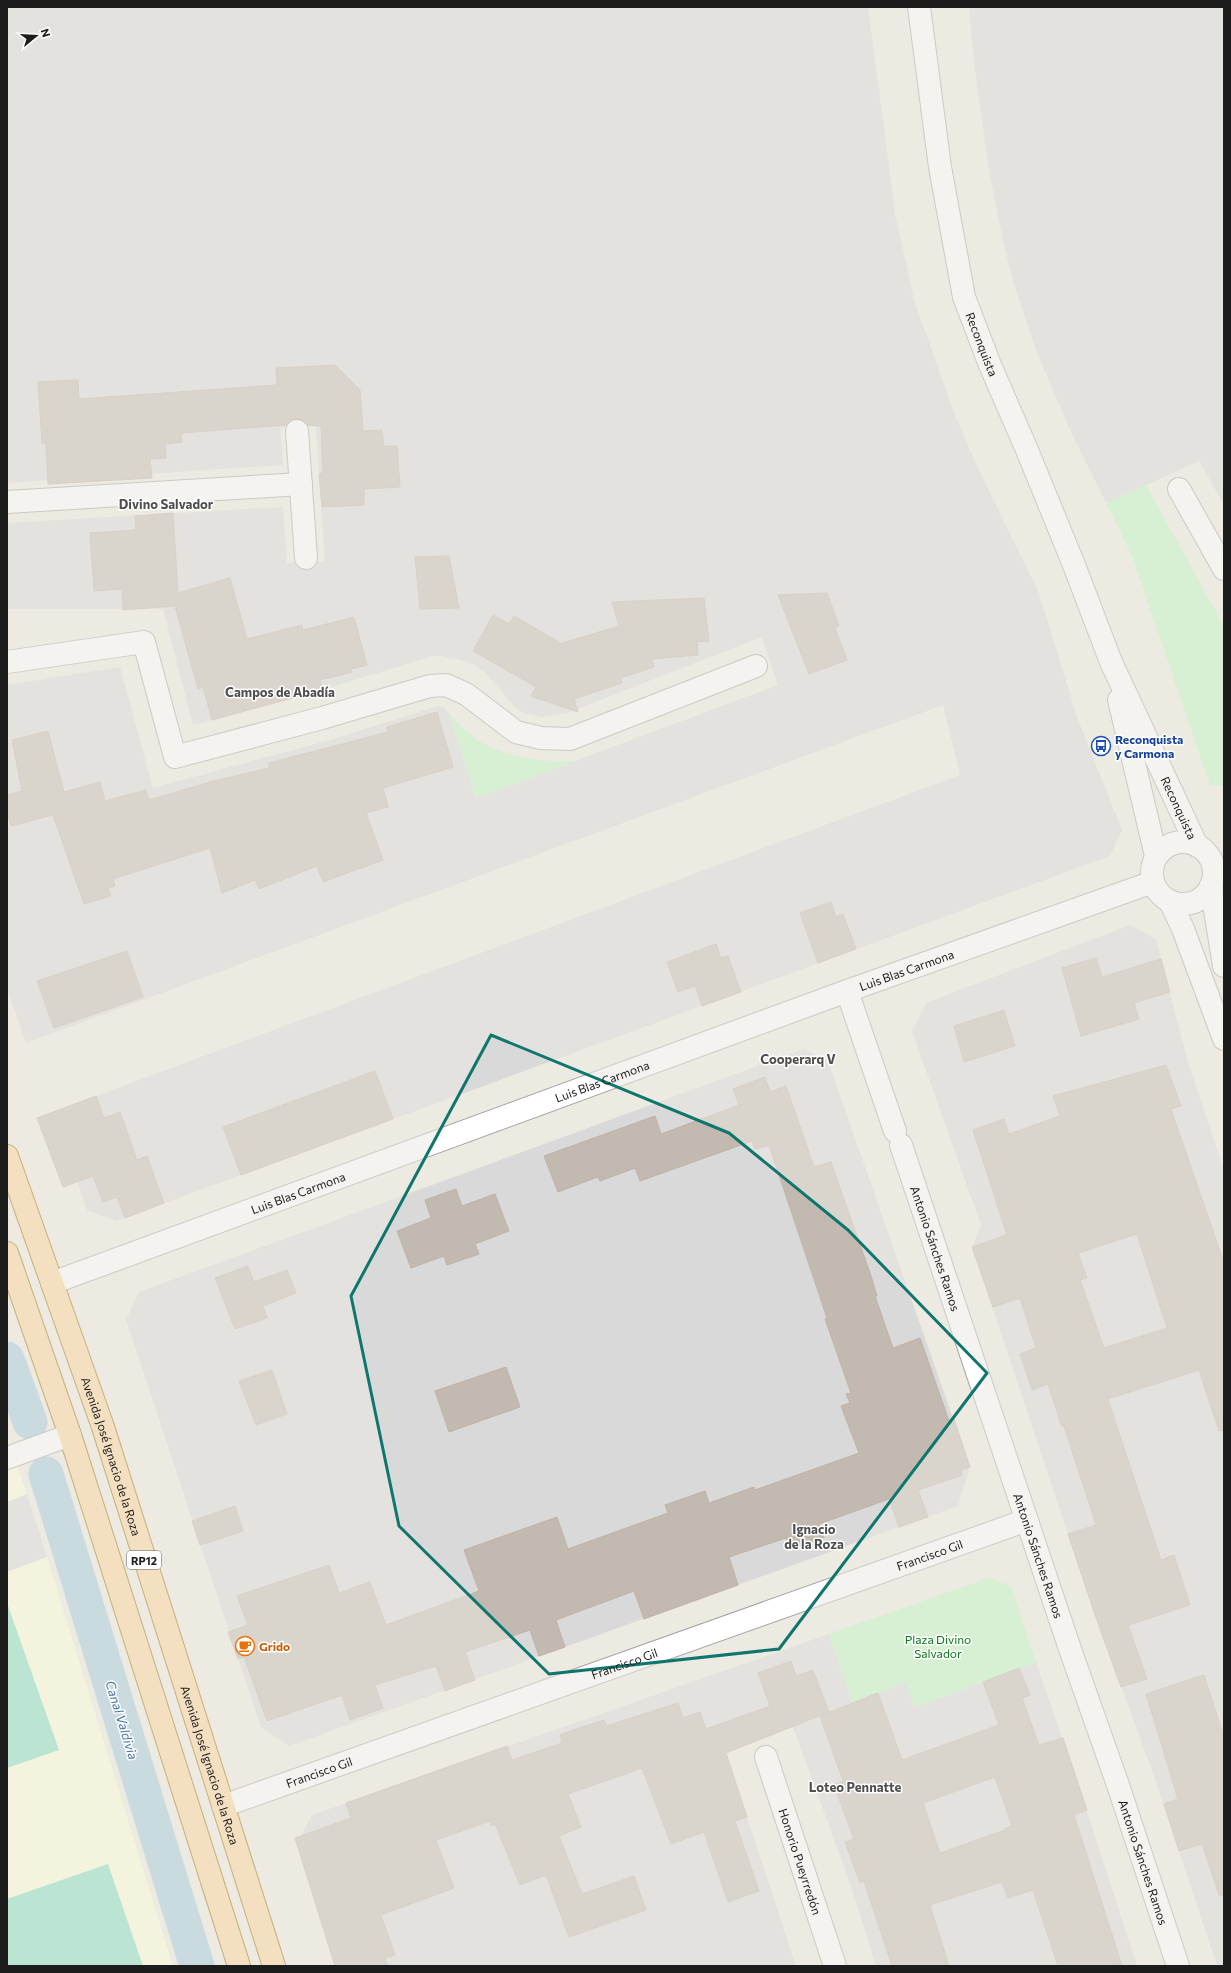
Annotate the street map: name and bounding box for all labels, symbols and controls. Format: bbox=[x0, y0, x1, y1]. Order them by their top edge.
north arrow bbox=[16, 16, 56, 56]
text: N bbox=[39, 27, 53, 39]
street label: Reconquista bbox=[963, 310, 1001, 378]
district label: Divino Salvador bbox=[119, 496, 214, 512]
district label: Campos de Abadía bbox=[225, 684, 335, 700]
place label: Reconquista y Carmona bbox=[1115, 732, 1183, 760]
bus stop icon: Reconquista y Carmona bbox=[1090, 735, 1112, 757]
street label: Reconquista bbox=[1158, 774, 1200, 841]
street label: Luis Blas Carmona bbox=[857, 947, 956, 993]
district label: Cooperarq V bbox=[760, 1051, 836, 1067]
street label: Luis Blas Carmona bbox=[553, 1057, 651, 1105]
street label: Luis Blas Carmona bbox=[249, 1169, 347, 1216]
street label: Antonio Sánches Ramos bbox=[908, 1184, 963, 1313]
street label: Avenida José Ignacio de la Roza bbox=[79, 1375, 144, 1537]
street label: Antonio Sánches Ramos bbox=[1011, 1491, 1066, 1620]
district label: Ignacio de la Roza bbox=[784, 1521, 844, 1552]
street label: Francisco Gil bbox=[895, 1536, 965, 1573]
road number: RP12 bbox=[127, 1551, 161, 1569]
park label: Plaza Divino Salvador bbox=[905, 1632, 971, 1660]
cafe icon: Grido bbox=[234, 1635, 256, 1657]
place label: Grido bbox=[259, 1639, 290, 1653]
street label: Francisco Gil bbox=[589, 1645, 659, 1681]
water label: Canal Valdivia bbox=[102, 1679, 142, 1762]
street label: Avenida José Ignacio de la Roza bbox=[178, 1684, 242, 1846]
street label: Francisco Gil bbox=[284, 1754, 354, 1790]
district label: Loteo Pennatte bbox=[809, 1779, 901, 1795]
street label: Antonio Sánches Ramos bbox=[1116, 1798, 1171, 1926]
street label: Honorio Pueyrredón bbox=[776, 1807, 825, 1916]

